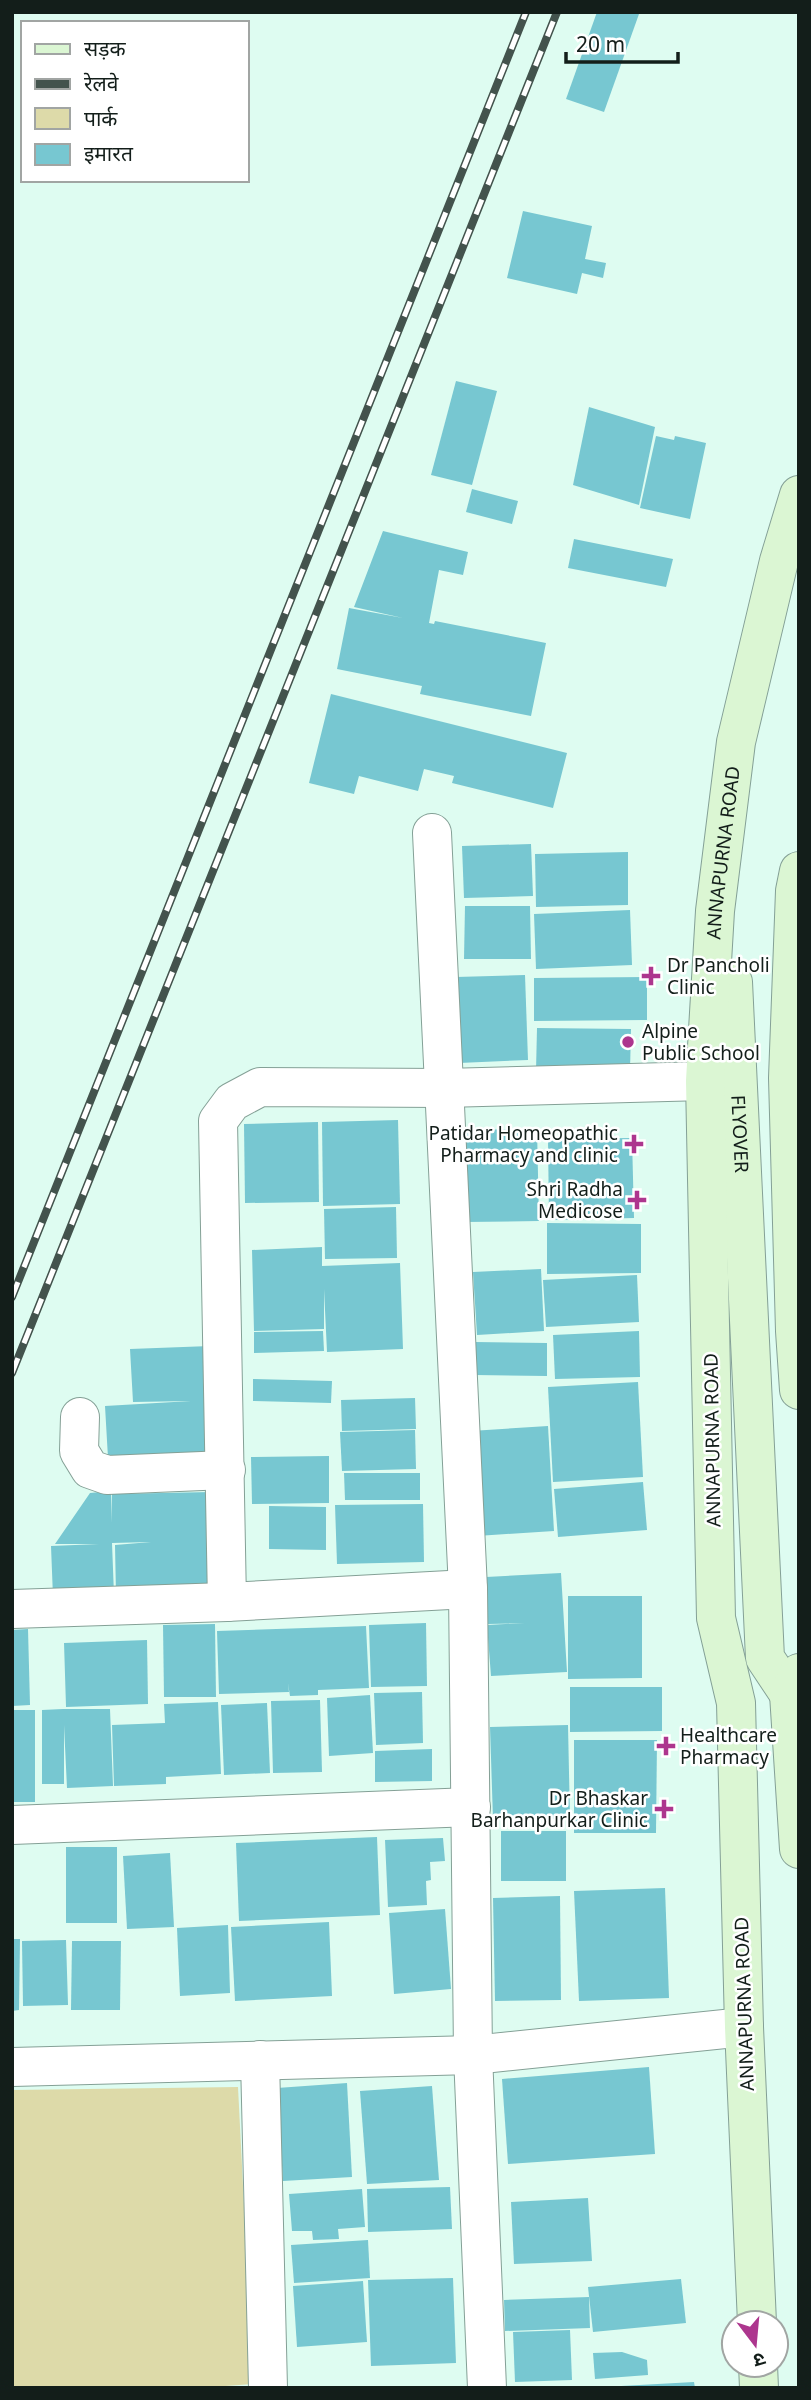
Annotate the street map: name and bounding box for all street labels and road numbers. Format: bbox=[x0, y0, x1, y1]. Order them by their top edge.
street label: ANNAPURNA ROAD bbox=[700, 764, 746, 940]
street label: FLYOVER bbox=[725, 1094, 755, 1174]
street label: ANNAPURNA ROAD bbox=[697, 1353, 727, 1527]
street label: ANNAPURNA ROAD bbox=[728, 1917, 760, 2091]

